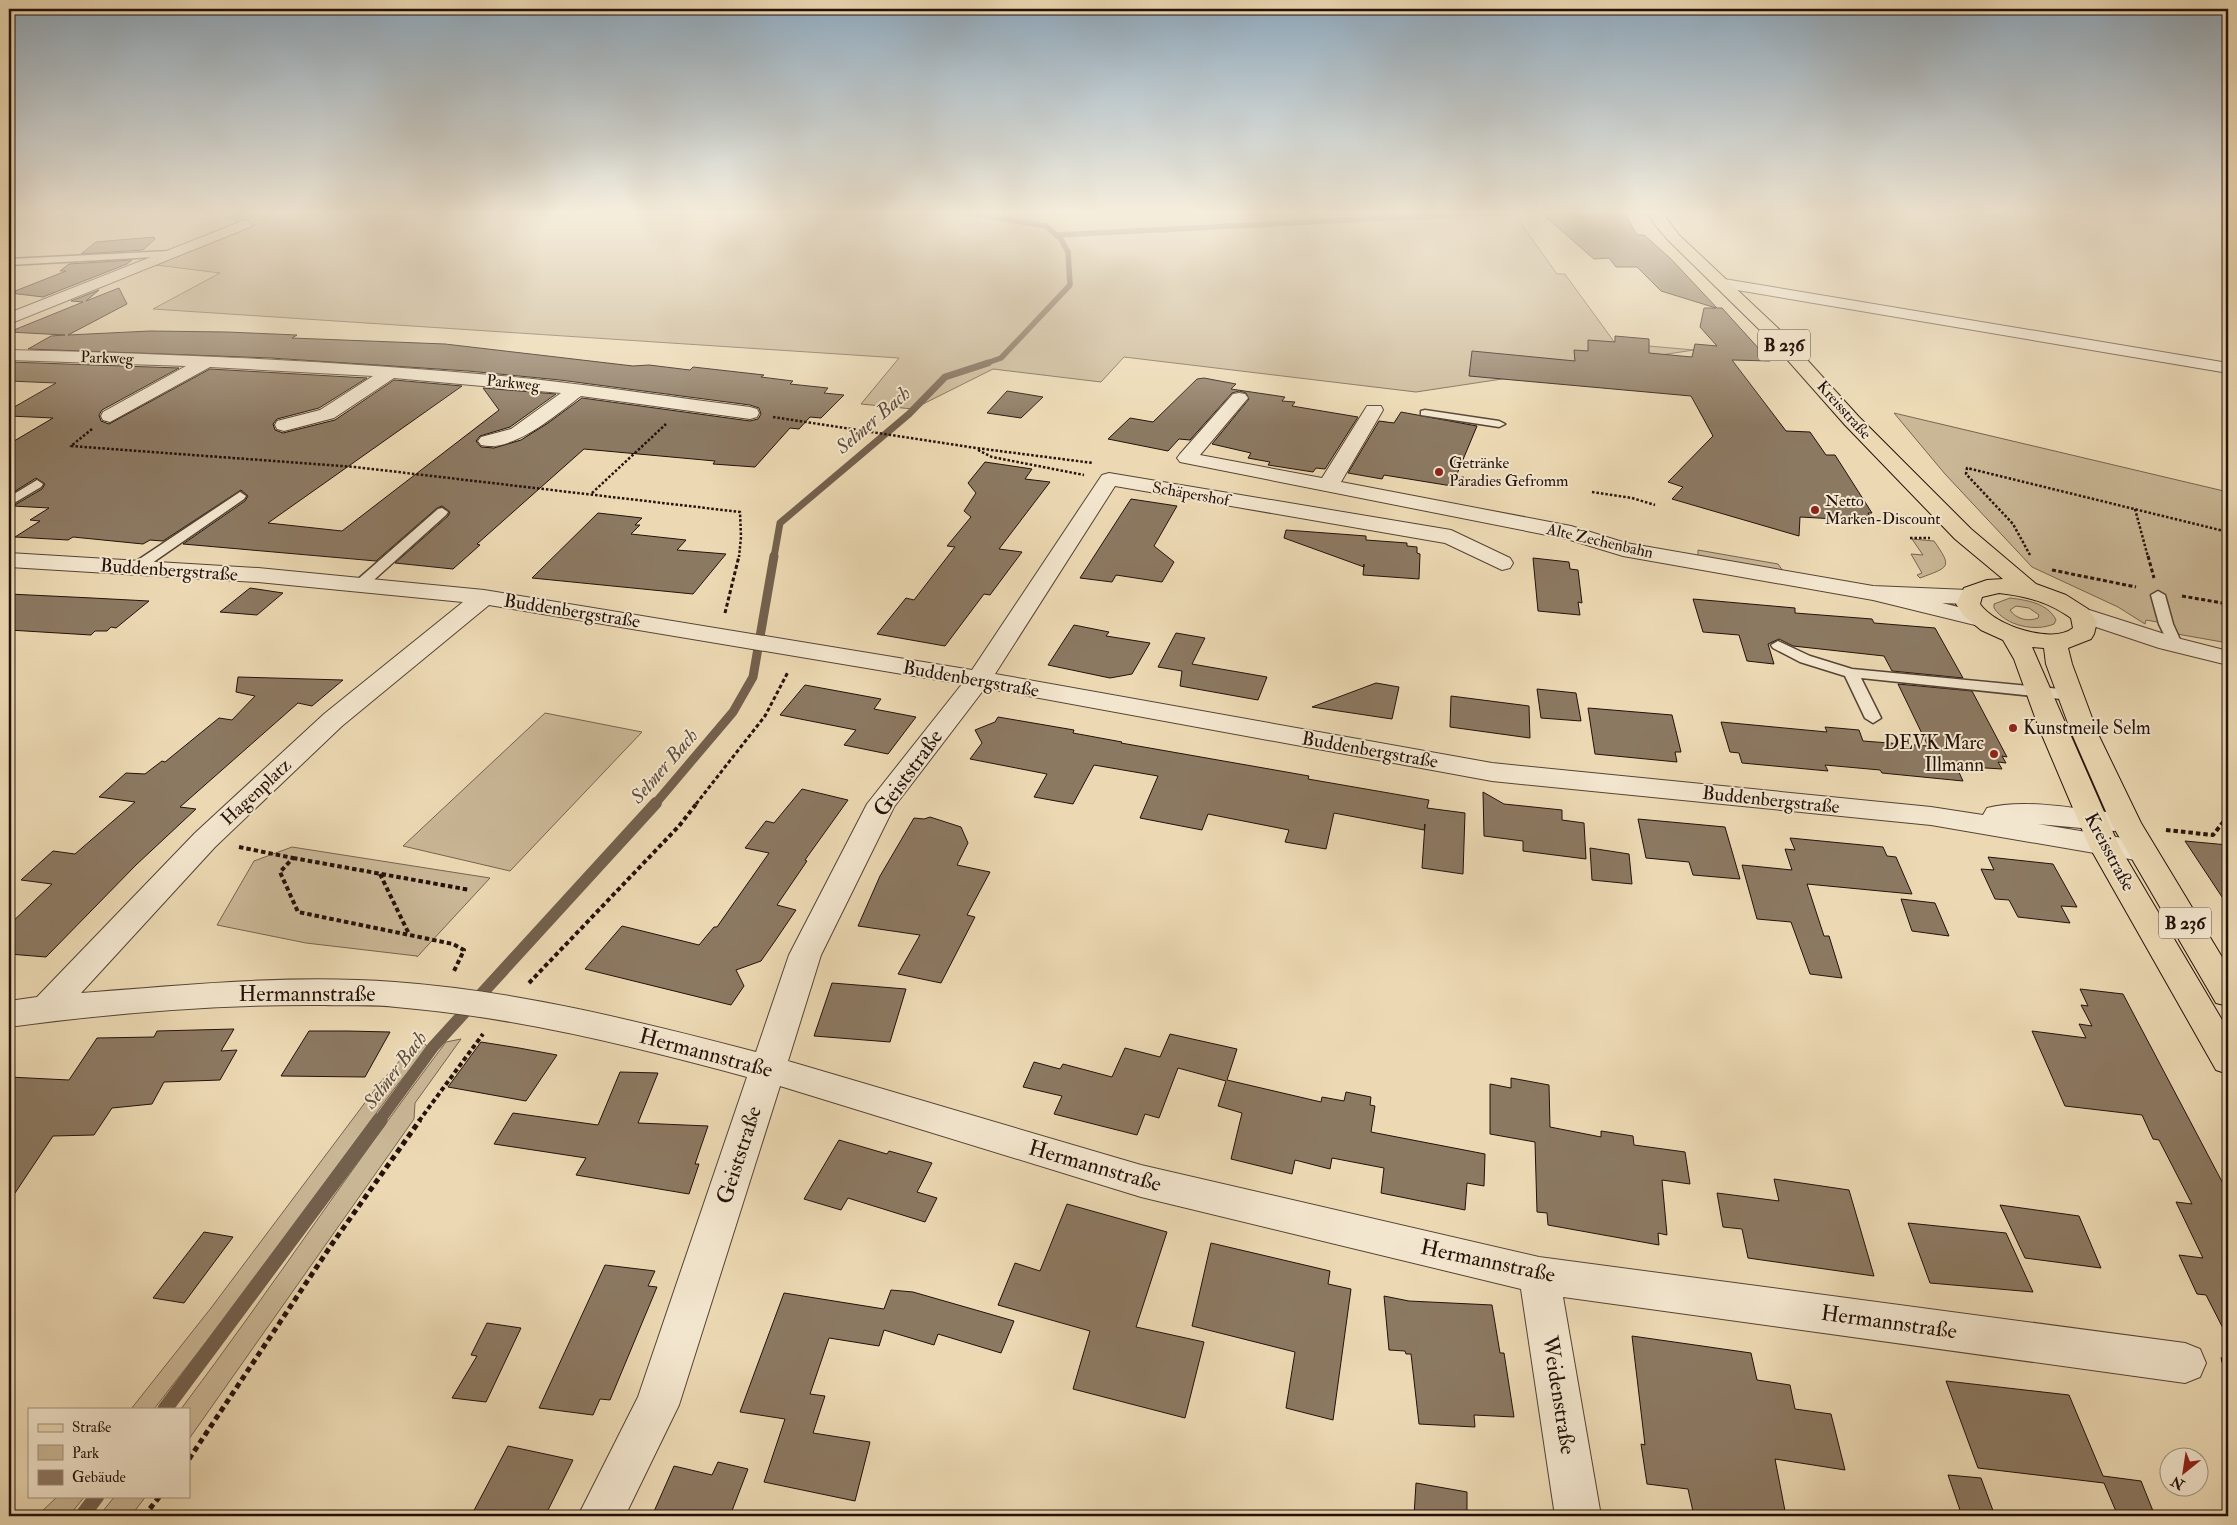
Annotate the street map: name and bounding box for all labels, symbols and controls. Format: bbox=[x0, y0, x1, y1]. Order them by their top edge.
road number: B 236 bbox=[1758, 330, 1810, 360]
street label: Parkweg bbox=[80, 347, 135, 369]
street label: Parkweg bbox=[485, 370, 542, 396]
street label: Kreisstraße bbox=[1812, 377, 1876, 444]
water label: Selmer Bach bbox=[830, 381, 916, 460]
place label: Getränke Paradies Gefromm bbox=[1449, 453, 1569, 491]
marker: Getränke Paradies Gefromm bbox=[1433, 466, 1445, 478]
street label: Schäpershof bbox=[1151, 477, 1234, 512]
place label: Netto Marken-Discount bbox=[1825, 491, 1940, 529]
marker: Netto Marken-Discount bbox=[1809, 504, 1821, 516]
street label: Alte Zechenbahn bbox=[1544, 519, 1655, 563]
street label: Buddenbergstraße bbox=[99, 553, 239, 587]
street label: Buddenbergstraße bbox=[502, 588, 642, 634]
street label: Buddenbergstraße bbox=[901, 655, 1041, 703]
place label: Kunstmeile Selm bbox=[2023, 716, 2151, 740]
marker: Kunstmeile Selm bbox=[2007, 722, 2019, 734]
water label: Selmer Bach bbox=[624, 723, 703, 809]
street label: Geiststraße bbox=[867, 724, 949, 822]
street label: Buddenbergstraße bbox=[1300, 726, 1440, 774]
place label: DEVK Marc Illmann bbox=[1884, 731, 1984, 777]
marker: DEVK Marc Illmann bbox=[1988, 748, 2000, 760]
street label: Hagenplatz bbox=[216, 753, 297, 831]
street label: Buddenbergstraße bbox=[1701, 781, 1841, 819]
street label: Kreisstraße bbox=[2079, 809, 2141, 895]
road number: B 236 bbox=[2159, 908, 2211, 938]
street label: Hermannstraße bbox=[239, 980, 375, 1008]
street label: Hermannstraße bbox=[636, 1022, 776, 1084]
water label: Selmer Bach bbox=[357, 1026, 432, 1115]
street label: Geiststraße bbox=[710, 1103, 768, 1207]
street label: Hermannstraße bbox=[1025, 1134, 1165, 1198]
street label: Hermannstraße bbox=[1418, 1233, 1558, 1289]
street label: Hermannstraße bbox=[1819, 1299, 1959, 1345]
street label: Weidenstraße bbox=[1536, 1333, 1582, 1456]
legend bbox=[28, 1408, 190, 1498]
text: Straße bbox=[72, 1418, 111, 1437]
text: Park bbox=[72, 1444, 99, 1463]
north arrow bbox=[2160, 1448, 2210, 1498]
text: Gebäude bbox=[72, 1468, 126, 1487]
text: N bbox=[2168, 1472, 2188, 1494]

